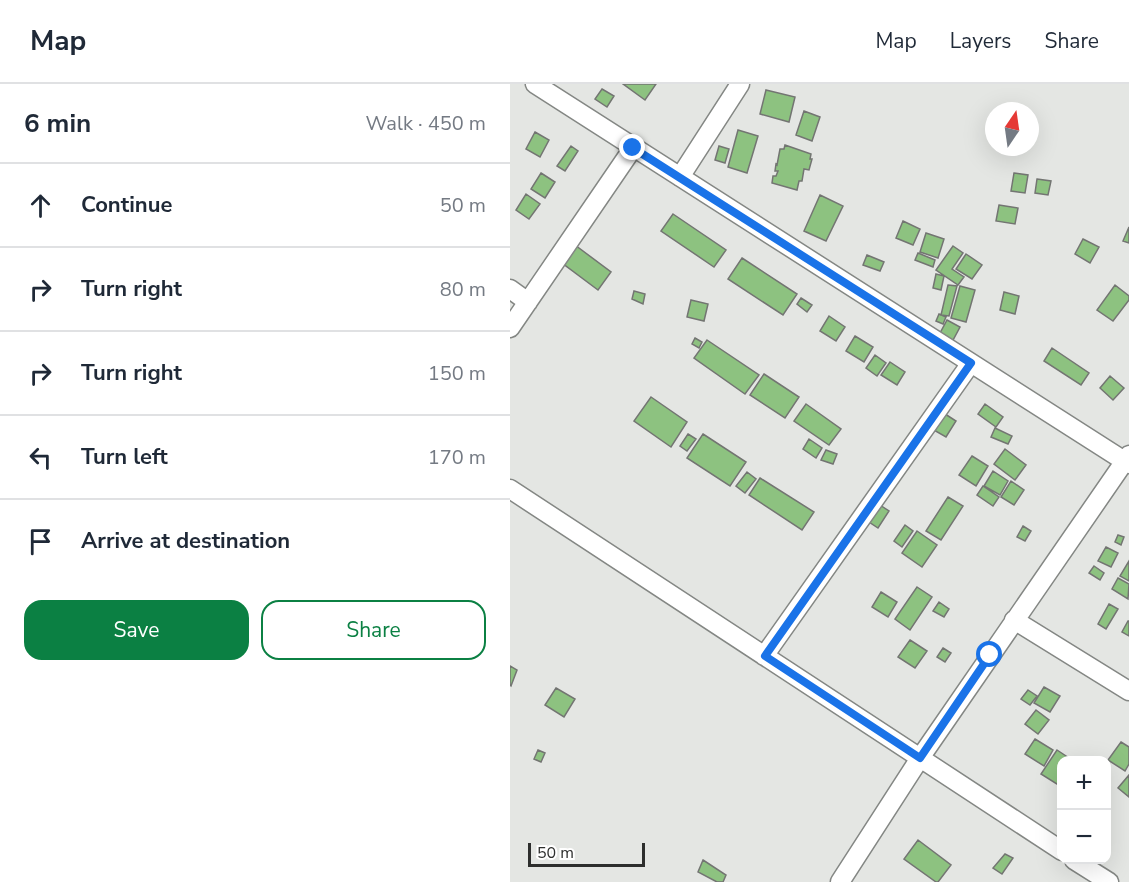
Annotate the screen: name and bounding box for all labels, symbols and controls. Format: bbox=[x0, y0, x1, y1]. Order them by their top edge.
text: Map bbox=[30, 22, 86, 60]
text: Map bbox=[875, 27, 917, 55]
text: Layers bbox=[950, 27, 1011, 55]
text: Share bbox=[1044, 27, 1099, 55]
north arrow bbox=[985, 102, 1039, 156]
text: 6 min bbox=[24, 106, 91, 141]
text: Walk · 450 m bbox=[366, 110, 486, 137]
route end bbox=[619, 134, 645, 160]
icon: ahead bbox=[24, 189, 57, 222]
text: Continue bbox=[81, 190, 172, 220]
text: 50 m bbox=[440, 192, 486, 219]
icon: right bbox=[24, 273, 57, 306]
text: Turn right bbox=[81, 274, 182, 304]
text: 80 m bbox=[440, 276, 486, 303]
icon: right bbox=[24, 357, 57, 390]
text: Turn right bbox=[81, 358, 182, 388]
text: 150 m bbox=[428, 360, 486, 387]
icon: left bbox=[24, 441, 57, 474]
text: Turn left bbox=[81, 442, 168, 472]
text: 170 m bbox=[428, 444, 486, 471]
icon: arrive bbox=[24, 525, 57, 558]
text: Arrive at destination bbox=[81, 526, 290, 556]
button: Save bbox=[24, 600, 249, 660]
button: Share bbox=[261, 600, 486, 660]
route start bbox=[976, 641, 1002, 667]
map controls bbox=[1057, 756, 1111, 864]
button: + bbox=[1057, 756, 1111, 810]
button: − bbox=[1057, 810, 1111, 864]
scale bar bbox=[528, 840, 645, 868]
text: 50 m bbox=[537, 842, 574, 864]

